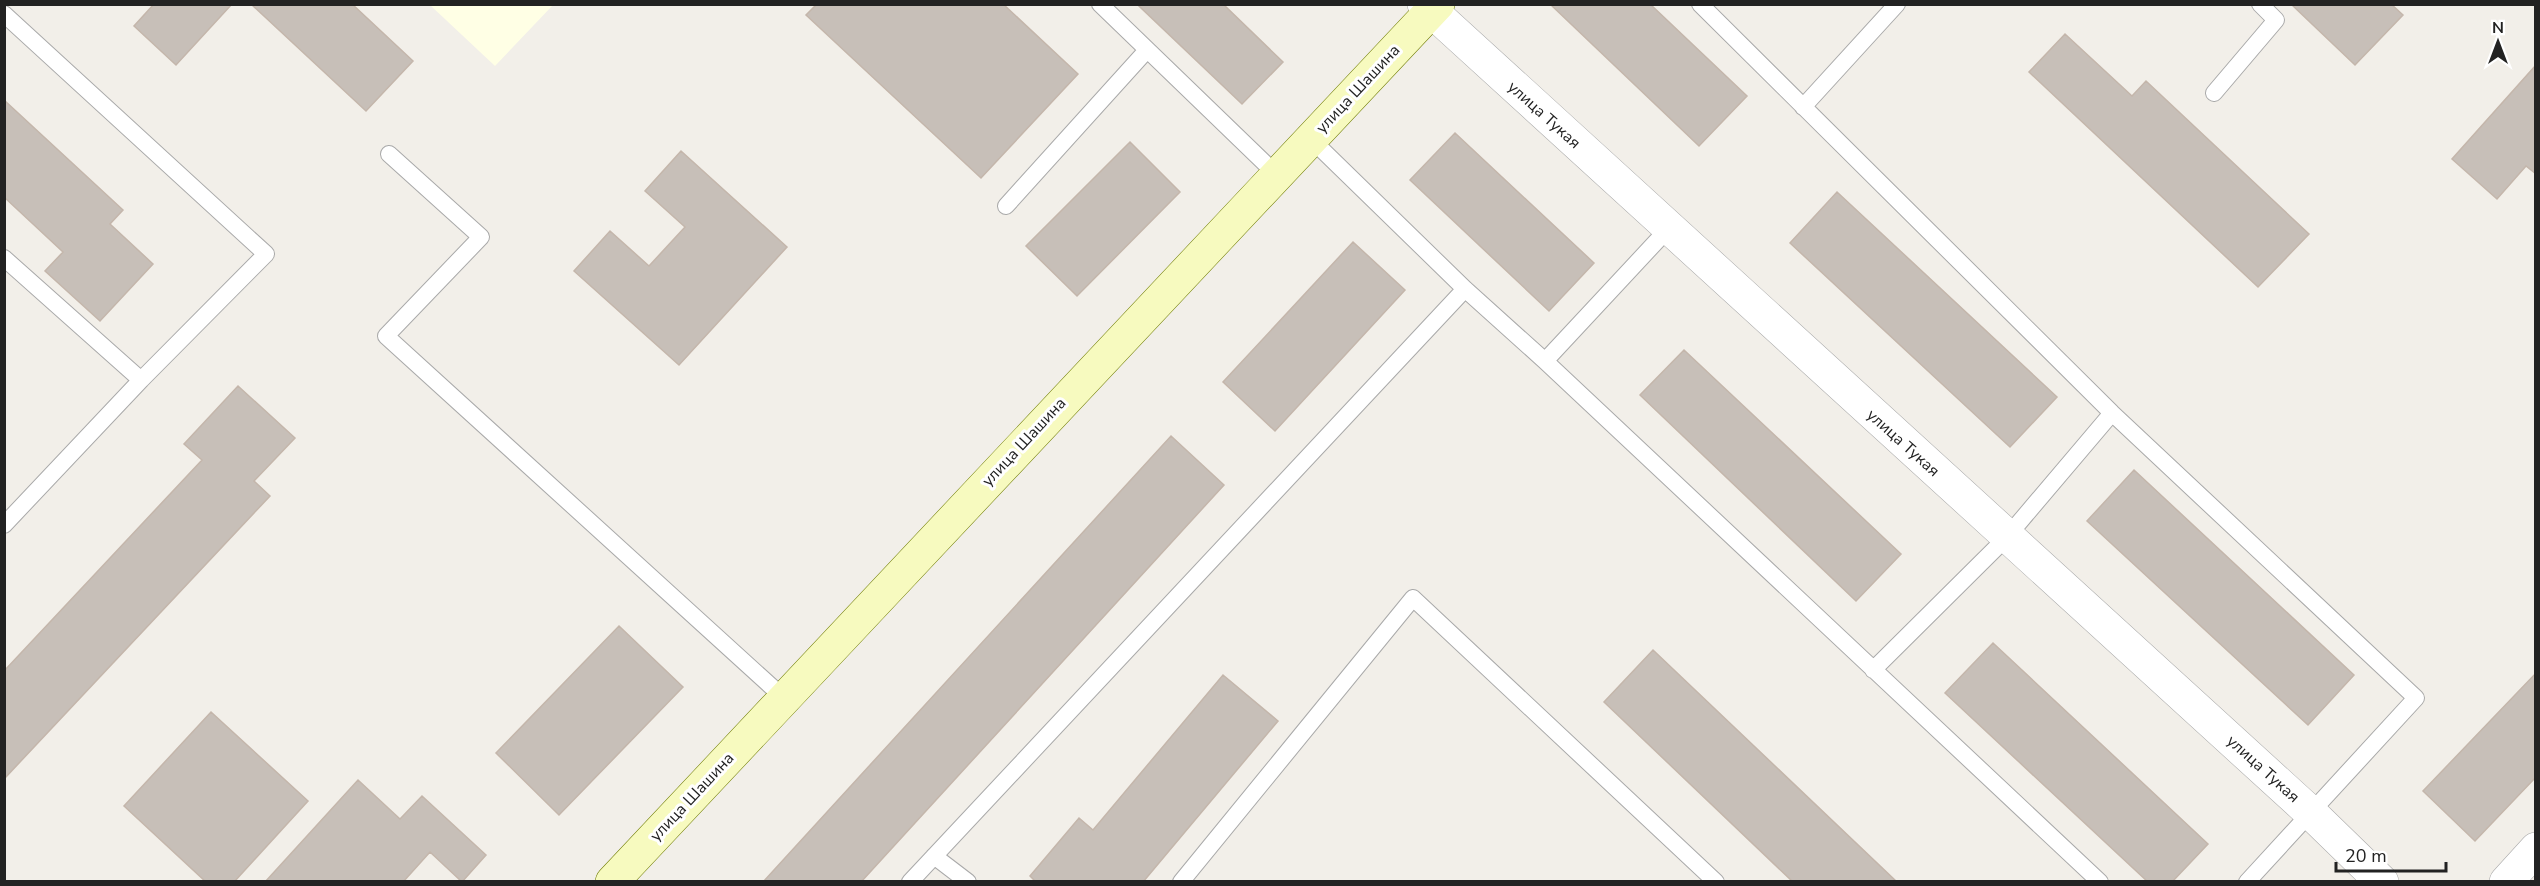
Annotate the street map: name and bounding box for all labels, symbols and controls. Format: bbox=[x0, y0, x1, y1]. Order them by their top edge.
north arrow bbox=[2468, 12, 2528, 72]
text: N bbox=[2492, 17, 2504, 39]
street label: улица Шашина bbox=[1311, 40, 1405, 138]
street label: улица Тукая bbox=[1503, 76, 1585, 154]
street label: улица Шашина bbox=[977, 393, 1071, 491]
street label: улица Тукая bbox=[1862, 404, 1944, 482]
street label: улица Тукая bbox=[2222, 730, 2304, 808]
street label: улица Шашина bbox=[645, 748, 739, 846]
scale bar bbox=[2336, 835, 2446, 873]
text: 20 m bbox=[2345, 844, 2387, 868]

